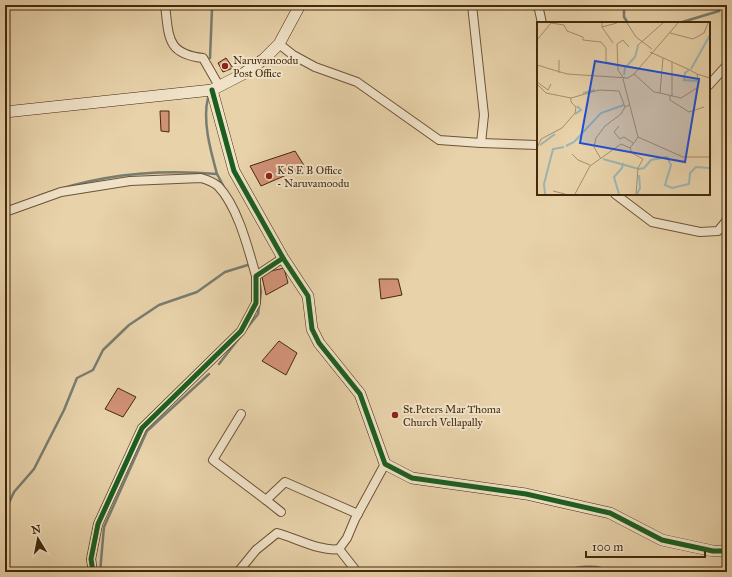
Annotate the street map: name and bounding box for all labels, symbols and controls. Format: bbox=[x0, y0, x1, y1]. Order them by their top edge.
inset map bbox=[537, 22, 710, 195]
place label: Naruvamoodu Post Office bbox=[233, 54, 299, 80]
marker: Naruvamoodu Post Office bbox=[220, 61, 230, 71]
place label: K S E B Office - Naruvamoodu bbox=[277, 164, 349, 190]
marker: K S E B Office - Naruvamoodu bbox=[264, 171, 274, 181]
place label: St.Peters Mar Thoma Church Vellapally bbox=[403, 403, 501, 429]
marker: St.Peters Mar Thoma Church Vellapally bbox=[390, 410, 400, 420]
north arrow bbox=[18, 519, 58, 559]
text: N bbox=[31, 522, 43, 537]
scale bar bbox=[586, 533, 705, 559]
text: 100 m bbox=[592, 540, 623, 554]

